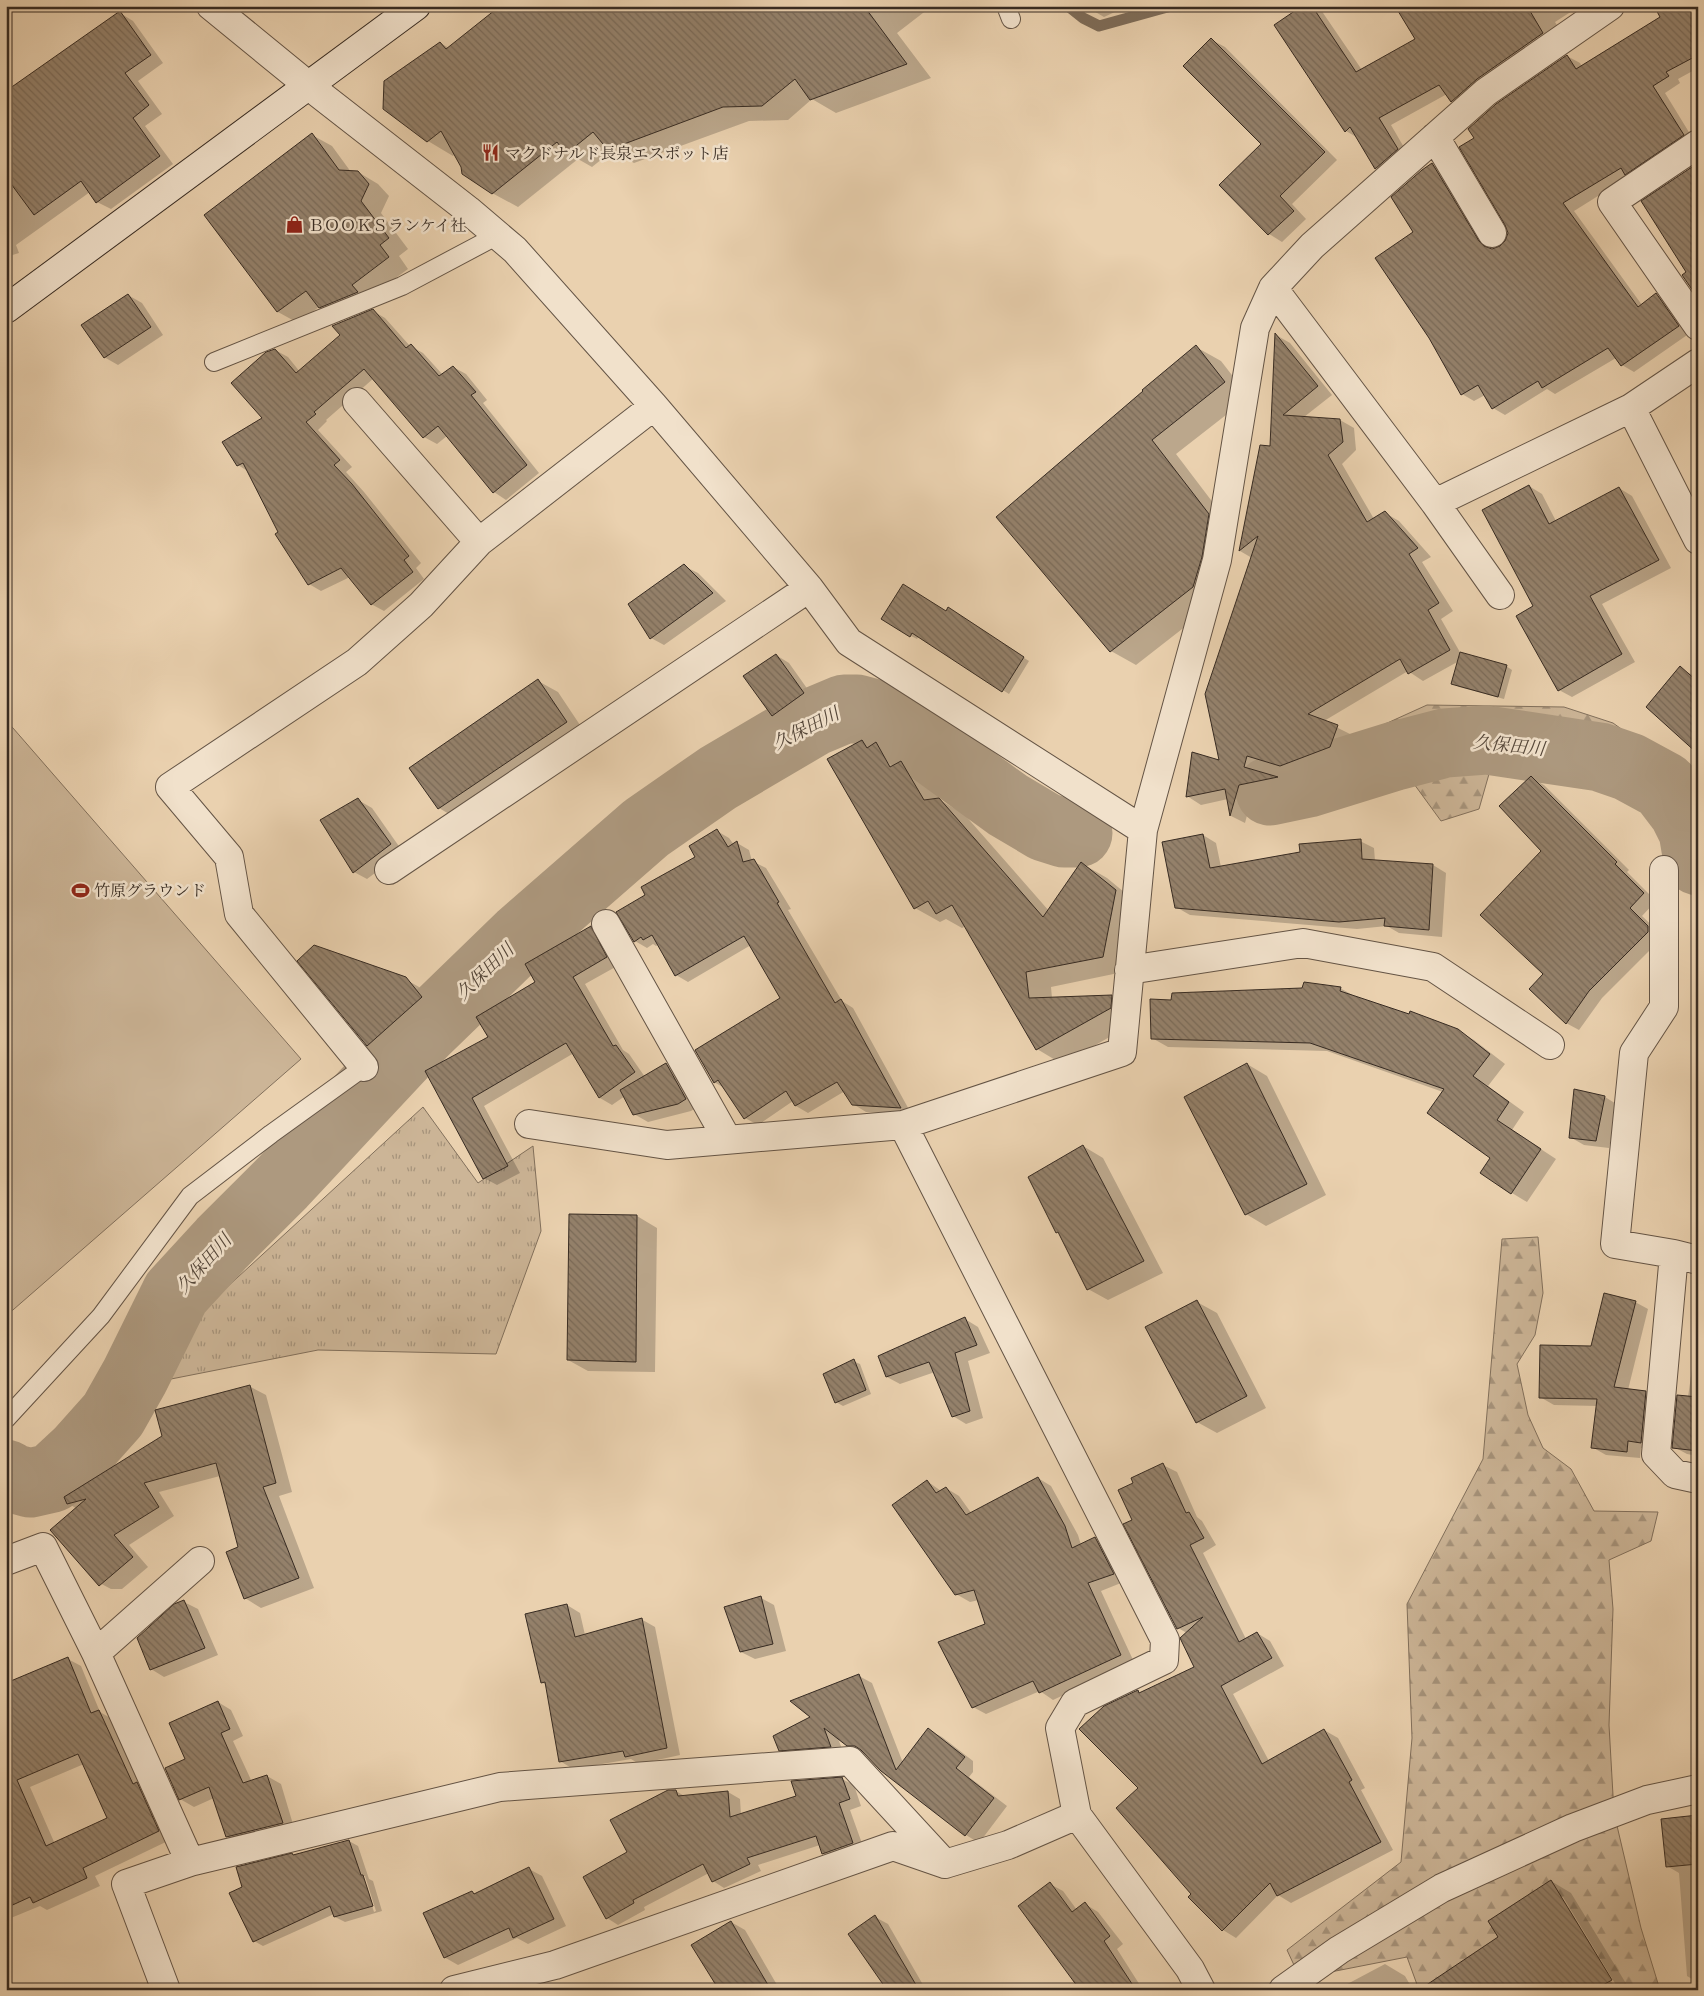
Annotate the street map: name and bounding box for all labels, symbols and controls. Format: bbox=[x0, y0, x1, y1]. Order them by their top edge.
restaurant icon: マクドナルド長泉エスポット店 bbox=[481, 143, 501, 163]
place label: マクドナルド長泉エスポット店 bbox=[505, 144, 728, 163]
shop icon: ＢＯＯＫＳランケイ社 bbox=[284, 215, 304, 235]
place label: ＢＯＯＫＳランケイ社 bbox=[308, 216, 467, 235]
water label: 久保田川 bbox=[769, 702, 845, 755]
water label: 久保田川 bbox=[1472, 732, 1548, 760]
sports icon: 竹原グラウンド bbox=[70, 880, 90, 900]
place label: 竹原グラウンド bbox=[94, 881, 206, 900]
water label: 久保田川 bbox=[452, 938, 520, 1005]
water label: 久保田川 bbox=[172, 1229, 237, 1298]

